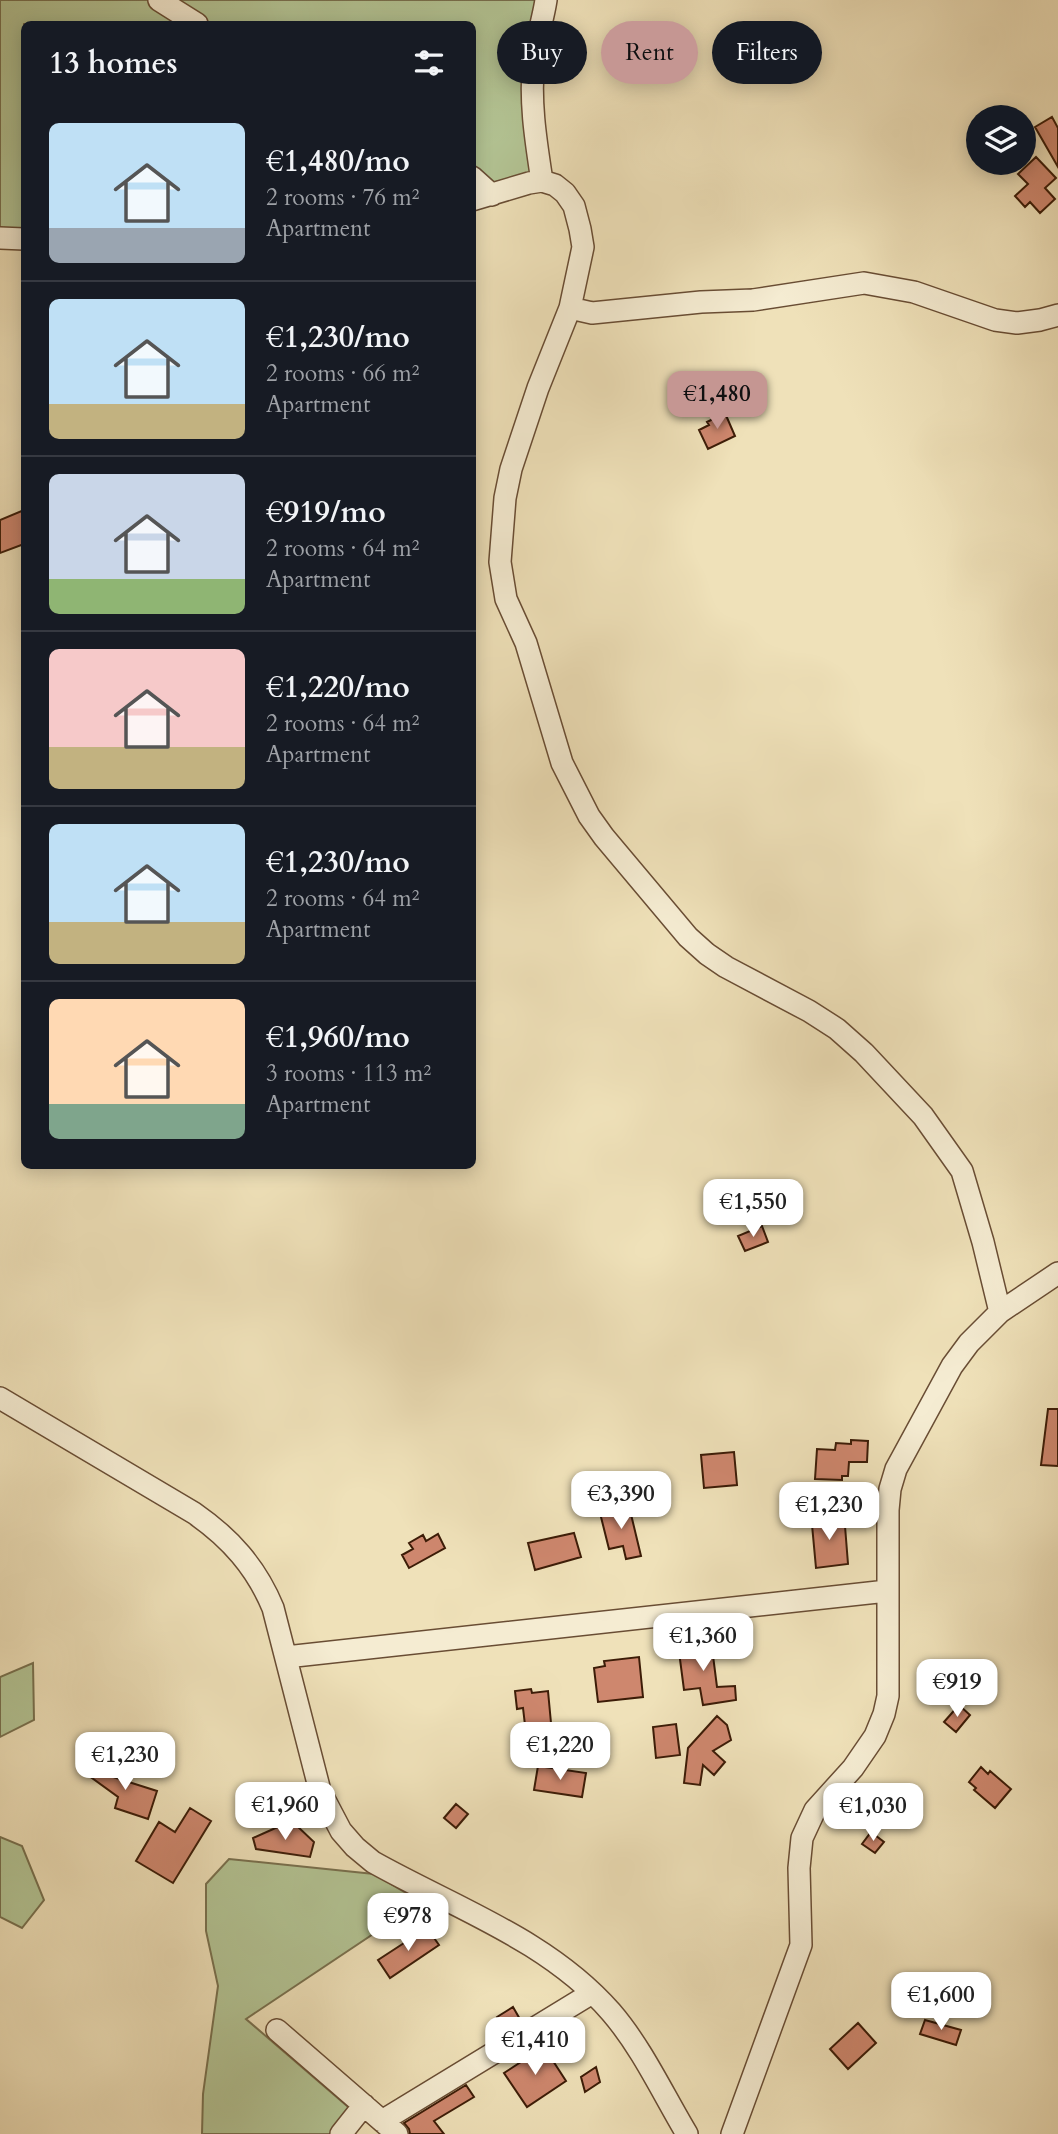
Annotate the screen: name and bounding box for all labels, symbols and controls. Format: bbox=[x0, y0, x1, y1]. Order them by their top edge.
chip: Buy bbox=[497, 21, 587, 84]
chip: Rent bbox=[601, 21, 698, 84]
chip: Filters bbox=[712, 21, 822, 84]
text: 13 homes bbox=[49, 43, 178, 84]
icon: filters bbox=[410, 44, 448, 82]
map controls bbox=[966, 105, 1036, 175]
button: layers bbox=[966, 105, 1036, 175]
text: €1,480/mo bbox=[266, 141, 410, 182]
icon: home bbox=[105, 151, 189, 235]
text: 2 rooms · 76 m² bbox=[266, 182, 419, 213]
text: Apartment bbox=[266, 213, 370, 244]
text: €1,230/mo bbox=[266, 317, 410, 358]
icon: home bbox=[105, 327, 189, 411]
text: 2 rooms · 66 m² bbox=[266, 358, 419, 389]
pin: €1,480 bbox=[660, 372, 774, 431]
text: €1,480 bbox=[683, 378, 751, 409]
text: Apartment bbox=[266, 389, 370, 420]
text: €919/mo bbox=[266, 492, 386, 533]
icon: home bbox=[105, 502, 189, 586]
text: 2 rooms · 64 m² bbox=[266, 533, 419, 564]
text: Apartment bbox=[266, 564, 370, 595]
text: €1,220/mo bbox=[266, 667, 410, 708]
icon: home bbox=[105, 677, 189, 761]
text: 2 rooms · 64 m² bbox=[266, 708, 419, 739]
text: Apartment bbox=[266, 739, 370, 770]
text: €1,230/mo bbox=[266, 842, 410, 883]
icon: home bbox=[105, 852, 189, 936]
text: 2 rooms · 64 m² bbox=[266, 883, 419, 914]
text: Apartment bbox=[266, 914, 370, 945]
text: €1,960/mo bbox=[266, 1017, 410, 1058]
icon: home bbox=[105, 1027, 189, 1111]
text: 3 rooms · 113 m² bbox=[266, 1058, 431, 1089]
text: Apartment bbox=[266, 1089, 370, 1120]
pin: €1,550 bbox=[696, 1180, 810, 1239]
text: €1,550 bbox=[719, 1186, 787, 1217]
pin: €3,390 bbox=[564, 1472, 678, 1531]
text: €3,390 bbox=[587, 1478, 655, 1509]
pin: €1,230 bbox=[772, 1482, 886, 1542]
text: €1,230 bbox=[795, 1489, 863, 1520]
pin: €1,360 bbox=[646, 1614, 760, 1673]
text: €1,360 bbox=[669, 1620, 737, 1651]
pin: €919 bbox=[916, 1660, 998, 1719]
text: €919 bbox=[932, 1666, 982, 1697]
pin: €1,220 bbox=[503, 1722, 617, 1782]
text: €1,220 bbox=[526, 1729, 594, 1760]
pin: €1,230 bbox=[68, 1732, 182, 1792]
text: €1,230 bbox=[91, 1739, 159, 1770]
pin: €1,960 bbox=[228, 1783, 342, 1842]
pin: €1,030 bbox=[816, 1784, 930, 1843]
text: €1,960 bbox=[251, 1789, 319, 1820]
text: €1,030 bbox=[839, 1790, 907, 1821]
pin: €978 bbox=[367, 1894, 449, 1953]
text: €978 bbox=[383, 1900, 433, 1931]
pin: €1,600 bbox=[884, 1972, 998, 2032]
text: €1,600 bbox=[907, 1979, 975, 2010]
pin: €1,410 bbox=[478, 2018, 592, 2077]
text: €1,410 bbox=[501, 2024, 569, 2055]

